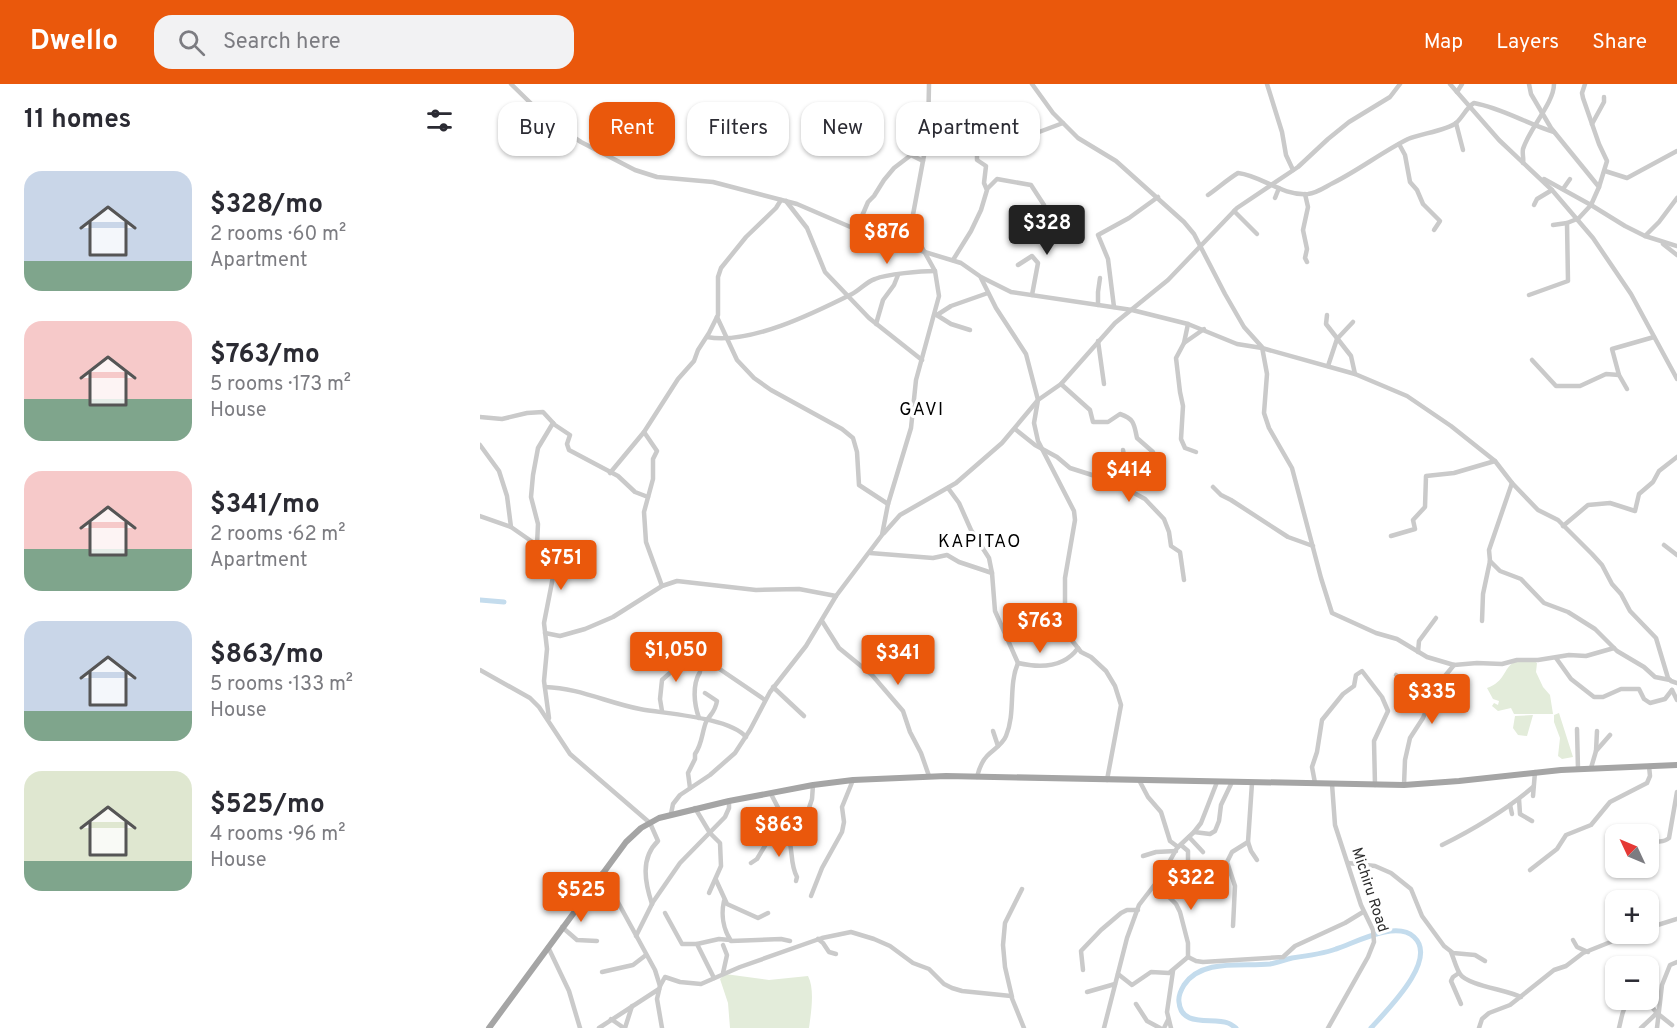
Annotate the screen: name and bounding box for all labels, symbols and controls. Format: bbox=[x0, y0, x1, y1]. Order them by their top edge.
search box bbox=[154, 15, 574, 69]
text: Dwello bbox=[30, 24, 118, 60]
icon: search bbox=[175, 26, 208, 59]
text: Search here bbox=[223, 29, 341, 56]
text: Map bbox=[1424, 29, 1463, 56]
text: Layers bbox=[1496, 29, 1559, 56]
text: Share bbox=[1592, 29, 1647, 56]
chip: Buy bbox=[498, 102, 577, 156]
chip: Rent bbox=[589, 102, 675, 156]
chip: Filters bbox=[687, 102, 789, 156]
chip: New bbox=[801, 102, 884, 156]
chip: Apartment bbox=[896, 102, 1040, 156]
text: 11 homes bbox=[24, 104, 131, 137]
icon: filters bbox=[423, 104, 456, 137]
text: $328/mo bbox=[210, 189, 323, 222]
icon: home bbox=[72, 195, 144, 267]
pin: $328 bbox=[1011, 205, 1083, 256]
text: $328 bbox=[1023, 211, 1071, 237]
pin: $876 bbox=[851, 214, 923, 265]
text: $876 bbox=[864, 220, 910, 246]
text: 2 rooms · 60 m² bbox=[210, 222, 346, 248]
text: Apartment bbox=[210, 248, 308, 274]
text: $763/mo bbox=[210, 339, 320, 372]
icon: home bbox=[72, 345, 144, 417]
text: 5 rooms · 173 m² bbox=[210, 372, 351, 398]
text: House bbox=[210, 398, 266, 424]
district label: GAVI bbox=[899, 399, 945, 422]
pin: $414 bbox=[1093, 452, 1165, 503]
text: $414 bbox=[1106, 458, 1152, 484]
text: $341/mo bbox=[210, 489, 320, 522]
icon: home bbox=[72, 495, 144, 567]
text: 2 rooms · 62 m² bbox=[210, 522, 346, 548]
district label: KAPITAO bbox=[938, 531, 1022, 554]
pin: $751 bbox=[525, 540, 597, 591]
text: $751 bbox=[539, 546, 583, 572]
text: Apartment bbox=[210, 548, 308, 574]
pin: $763 bbox=[1004, 603, 1076, 654]
text: $763 bbox=[1017, 609, 1063, 635]
pin: $1,050 bbox=[627, 632, 725, 683]
pin: $341 bbox=[862, 635, 934, 686]
text: $1,050 bbox=[644, 638, 708, 664]
text: $863/mo bbox=[210, 639, 323, 672]
text: $341 bbox=[876, 641, 920, 667]
icon: home bbox=[72, 645, 144, 717]
text: 5 rooms · 133 m² bbox=[210, 672, 353, 698]
pin: $335 bbox=[1396, 674, 1468, 725]
text: $335 bbox=[1408, 680, 1456, 706]
text: House bbox=[210, 698, 266, 724]
text: $525/mo bbox=[210, 789, 325, 822]
icon: home bbox=[72, 795, 144, 867]
pin: $863 bbox=[743, 807, 815, 858]
text: $863 bbox=[755, 813, 803, 839]
text: 4 rooms · 96 m² bbox=[210, 822, 345, 848]
north arrow bbox=[1605, 824, 1659, 878]
map controls bbox=[1605, 824, 1659, 1010]
street label: Michiru Road bbox=[1346, 845, 1392, 935]
text: House bbox=[210, 848, 266, 874]
pin: $322 bbox=[1155, 860, 1227, 911]
text: $322 bbox=[1167, 866, 1215, 892]
pin: $525 bbox=[545, 872, 617, 923]
text: $525 bbox=[557, 878, 605, 904]
button: + bbox=[1605, 890, 1659, 944]
button: − bbox=[1605, 956, 1659, 1010]

